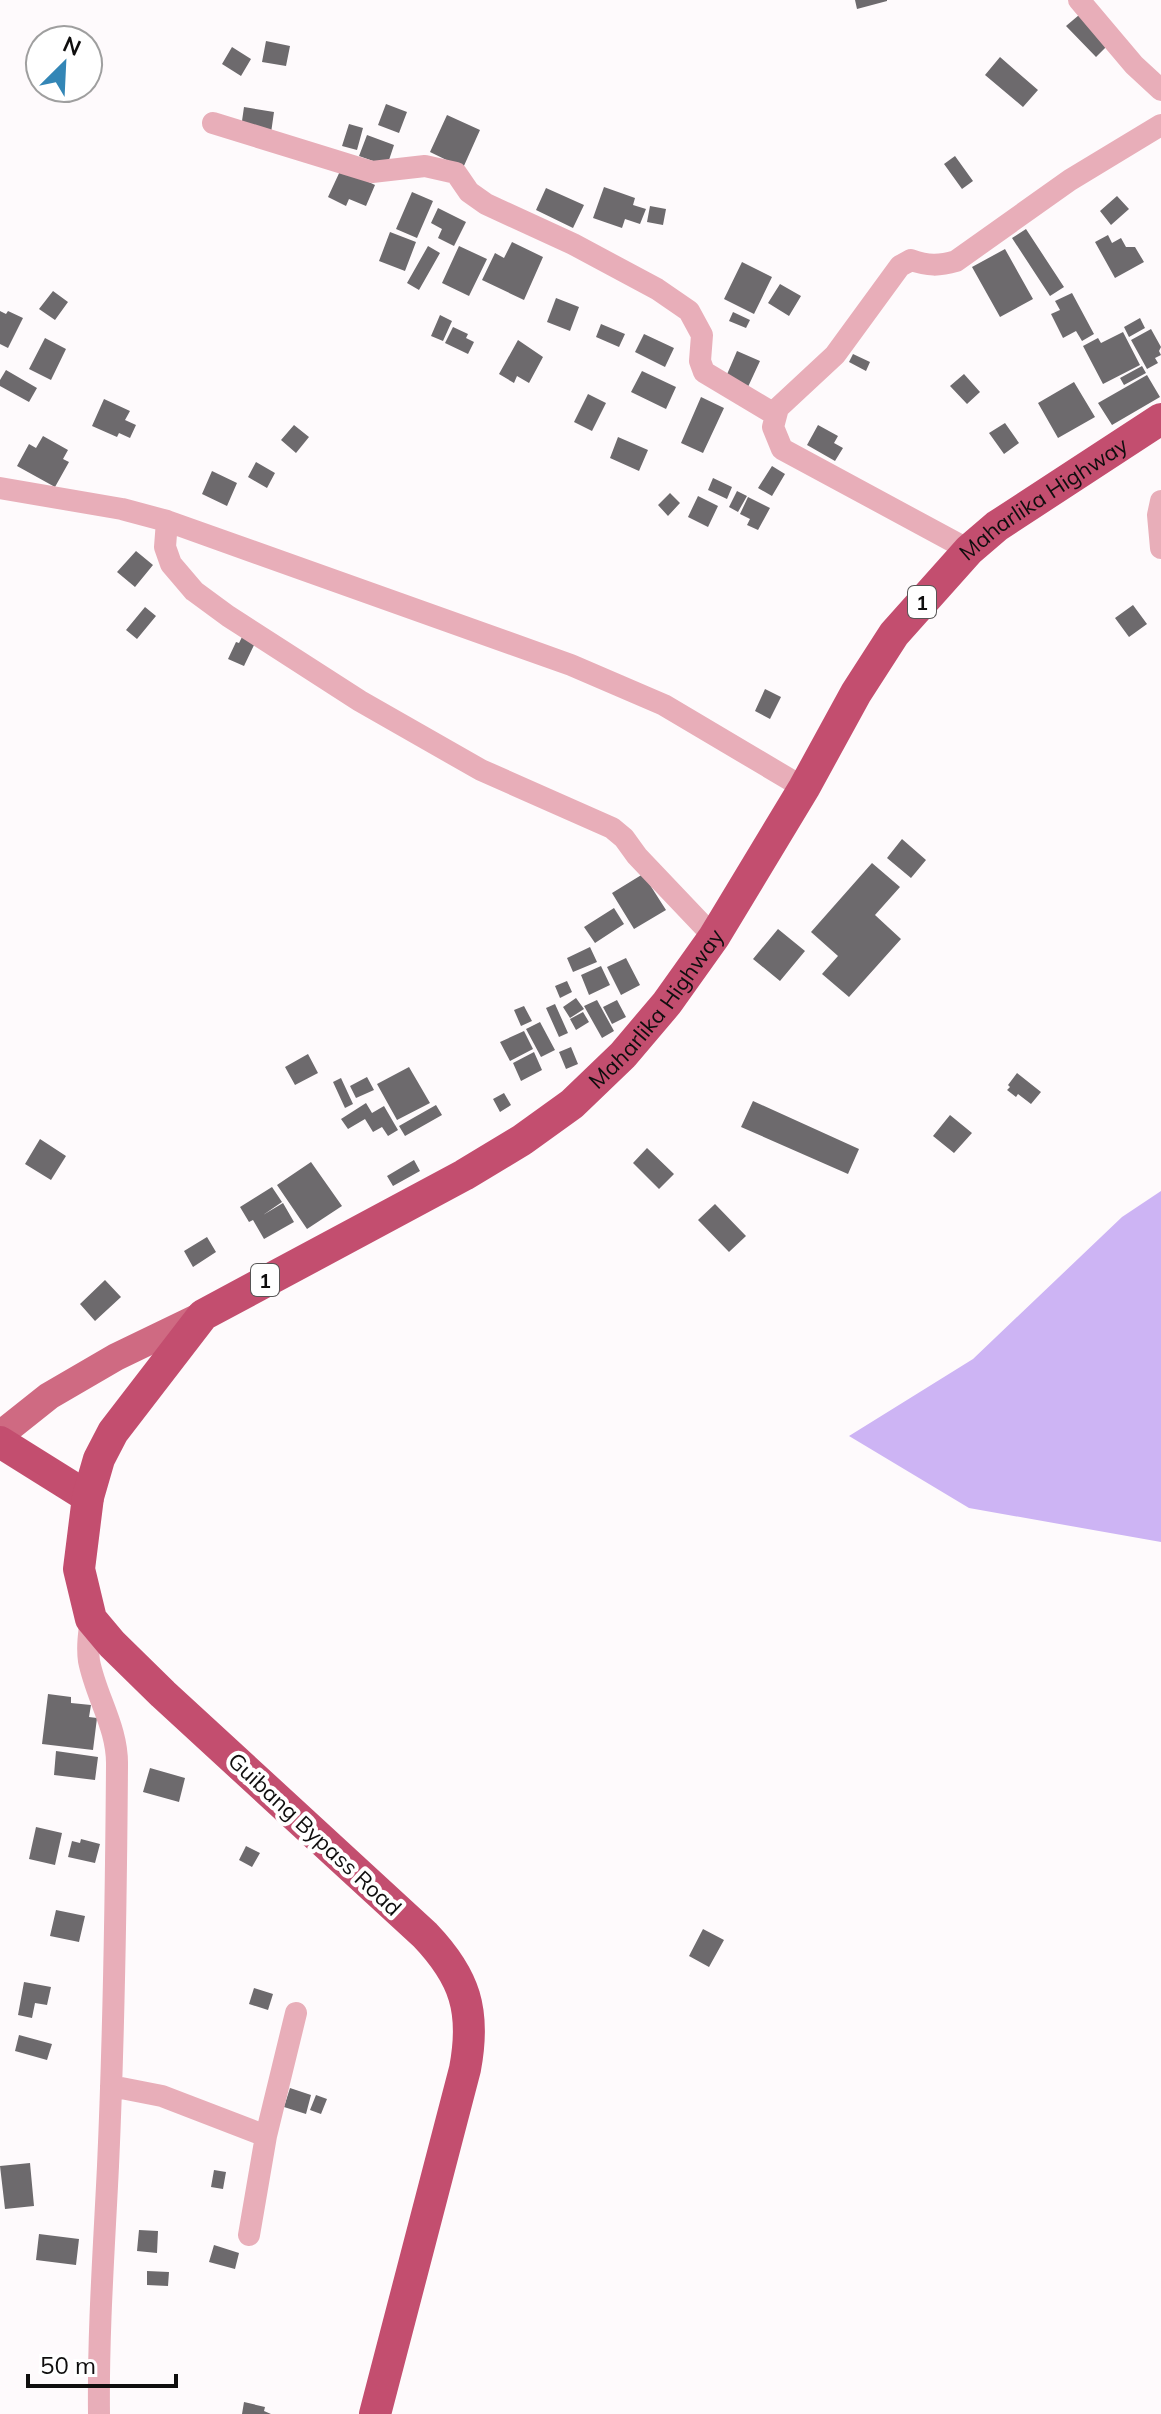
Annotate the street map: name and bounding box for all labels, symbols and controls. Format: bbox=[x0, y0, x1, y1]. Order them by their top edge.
north arrow bbox=[24, 24, 104, 104]
text: N bbox=[59, 30, 85, 62]
street label: Maharlika Highway bbox=[953, 431, 1133, 566]
road number: 1 bbox=[908, 586, 936, 618]
street label: Maharlika Highway bbox=[583, 923, 730, 1095]
road number: 1 bbox=[251, 1264, 279, 1296]
street label: Guibang Bypass Road bbox=[222, 1746, 408, 1922]
scale bar bbox=[28, 2338, 176, 2388]
text: 50 m bbox=[40, 2350, 96, 2380]

